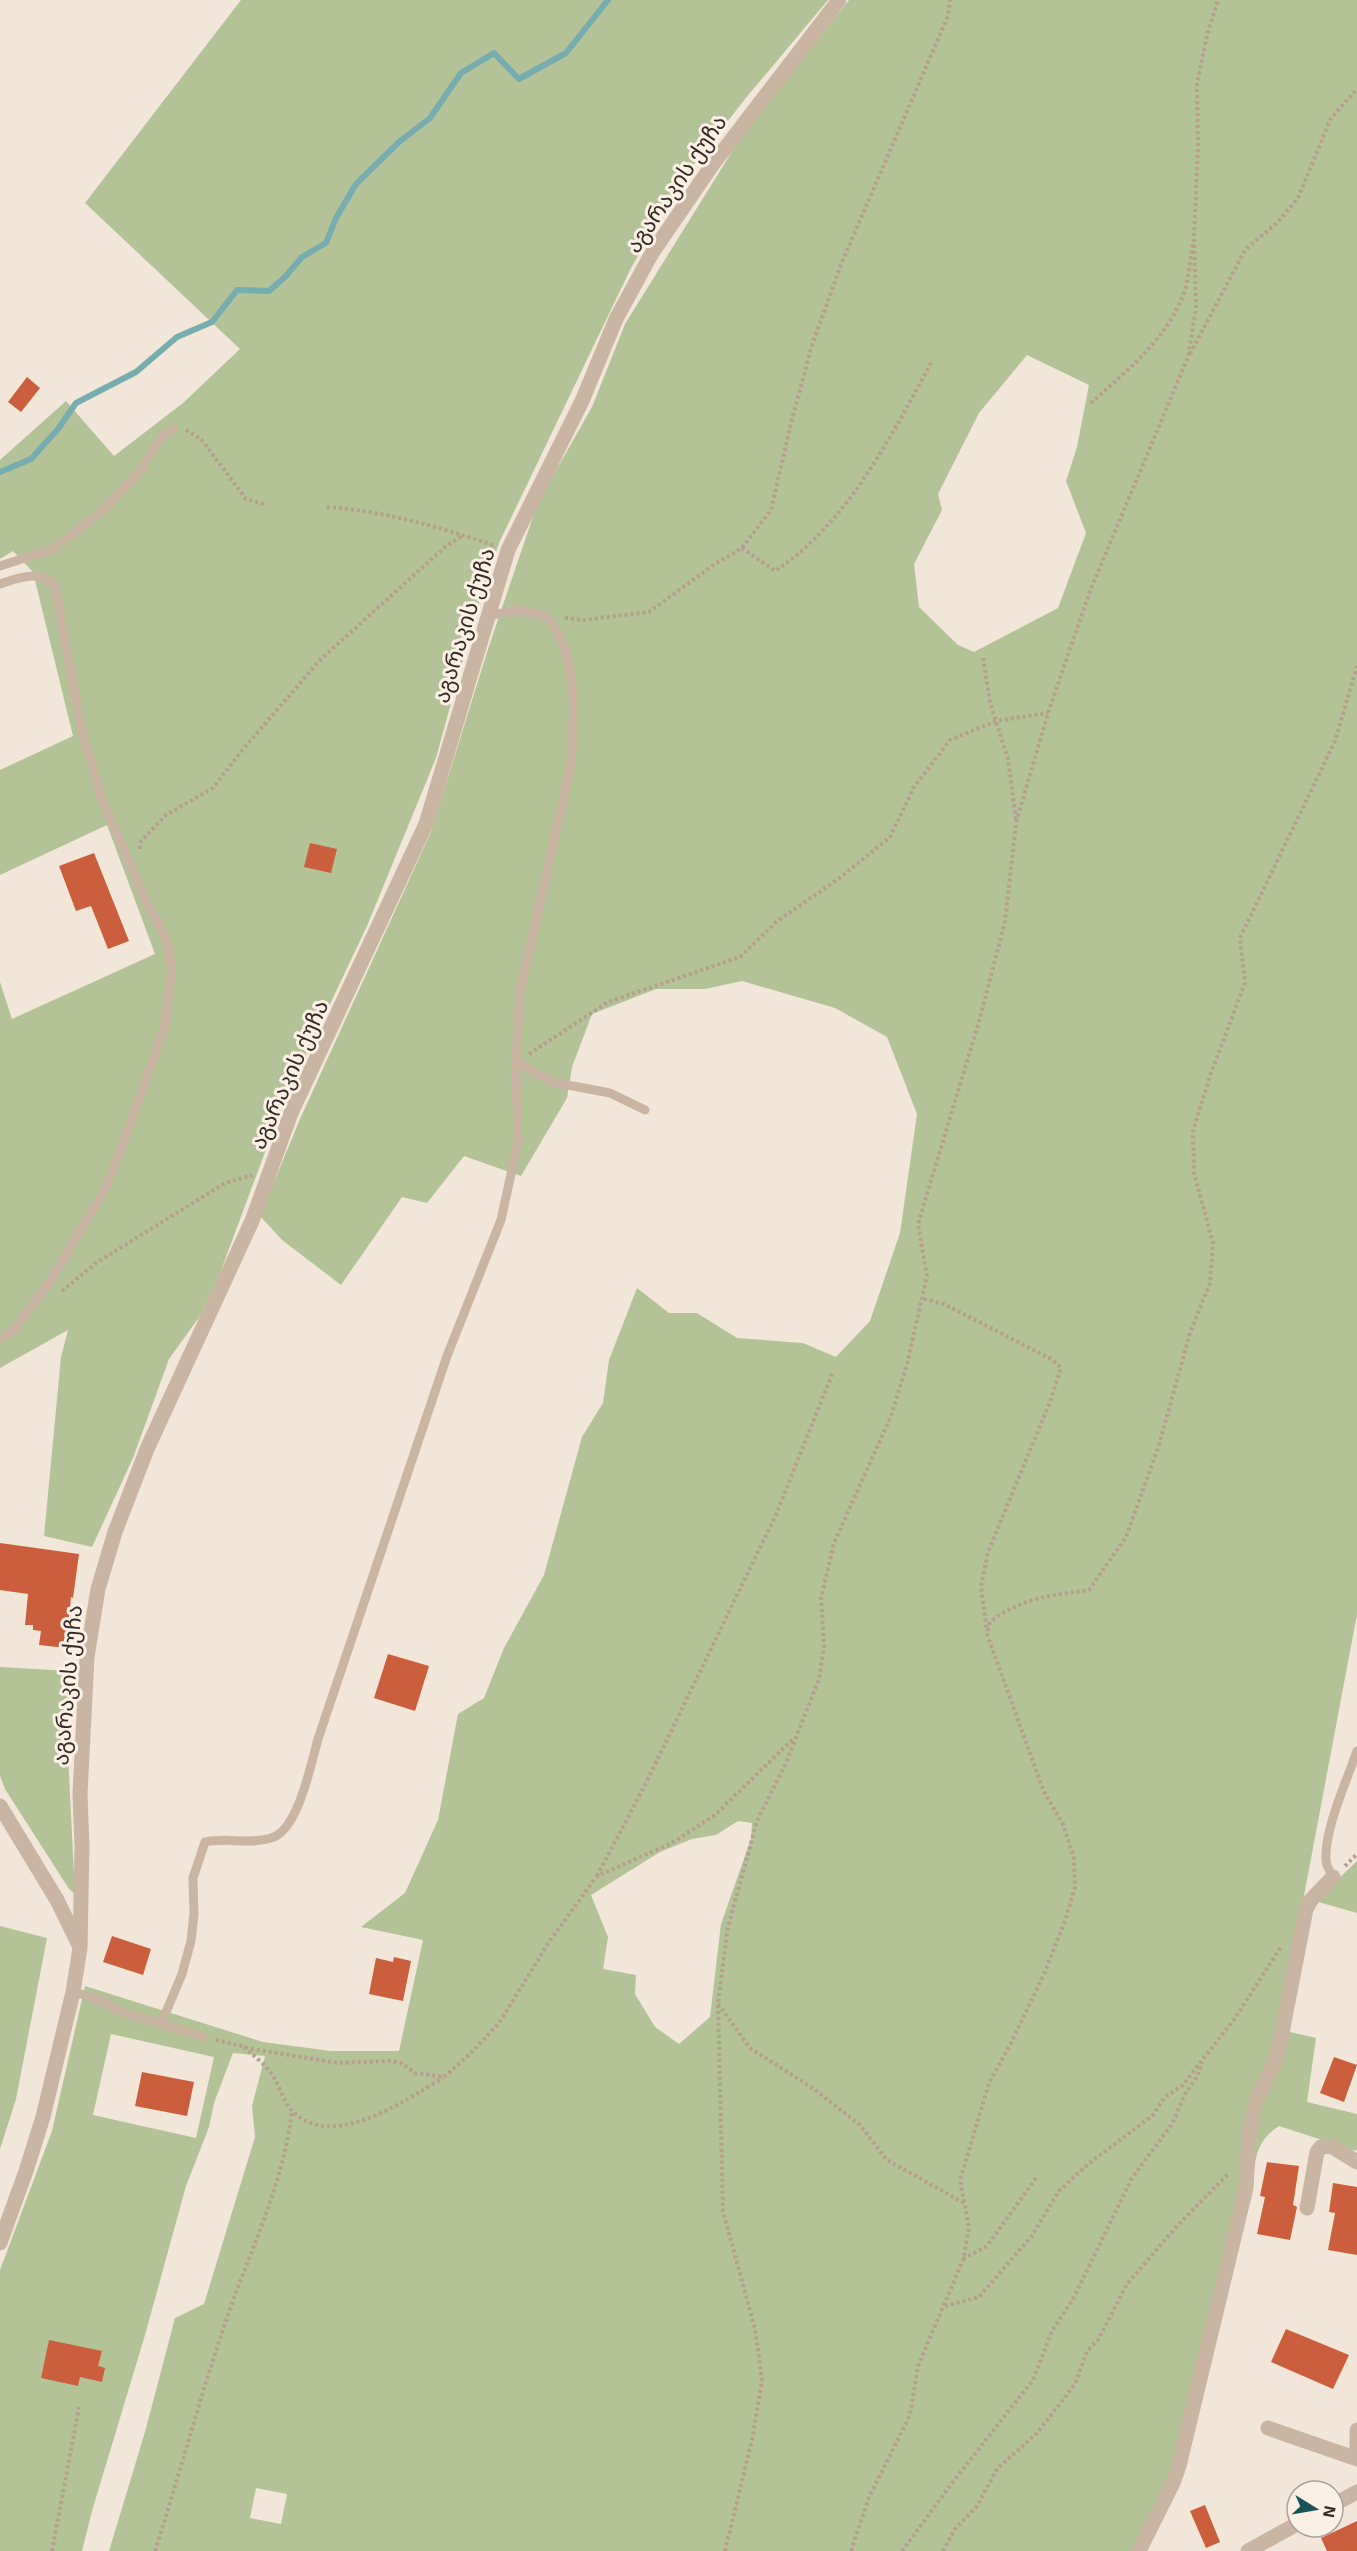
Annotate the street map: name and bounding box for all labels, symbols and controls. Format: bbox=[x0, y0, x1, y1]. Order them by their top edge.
street label: აგარაკის ქუჩა bbox=[619, 109, 732, 257]
street label: აგარაკის ქუჩა bbox=[427, 544, 500, 706]
street label: აგარაკის ქუჩა bbox=[243, 995, 333, 1153]
street label: აგარაკის ქუჩა bbox=[46, 1604, 87, 1766]
north arrow bbox=[1285, 2479, 1345, 2539]
text: N bbox=[1320, 2504, 1341, 2519]

